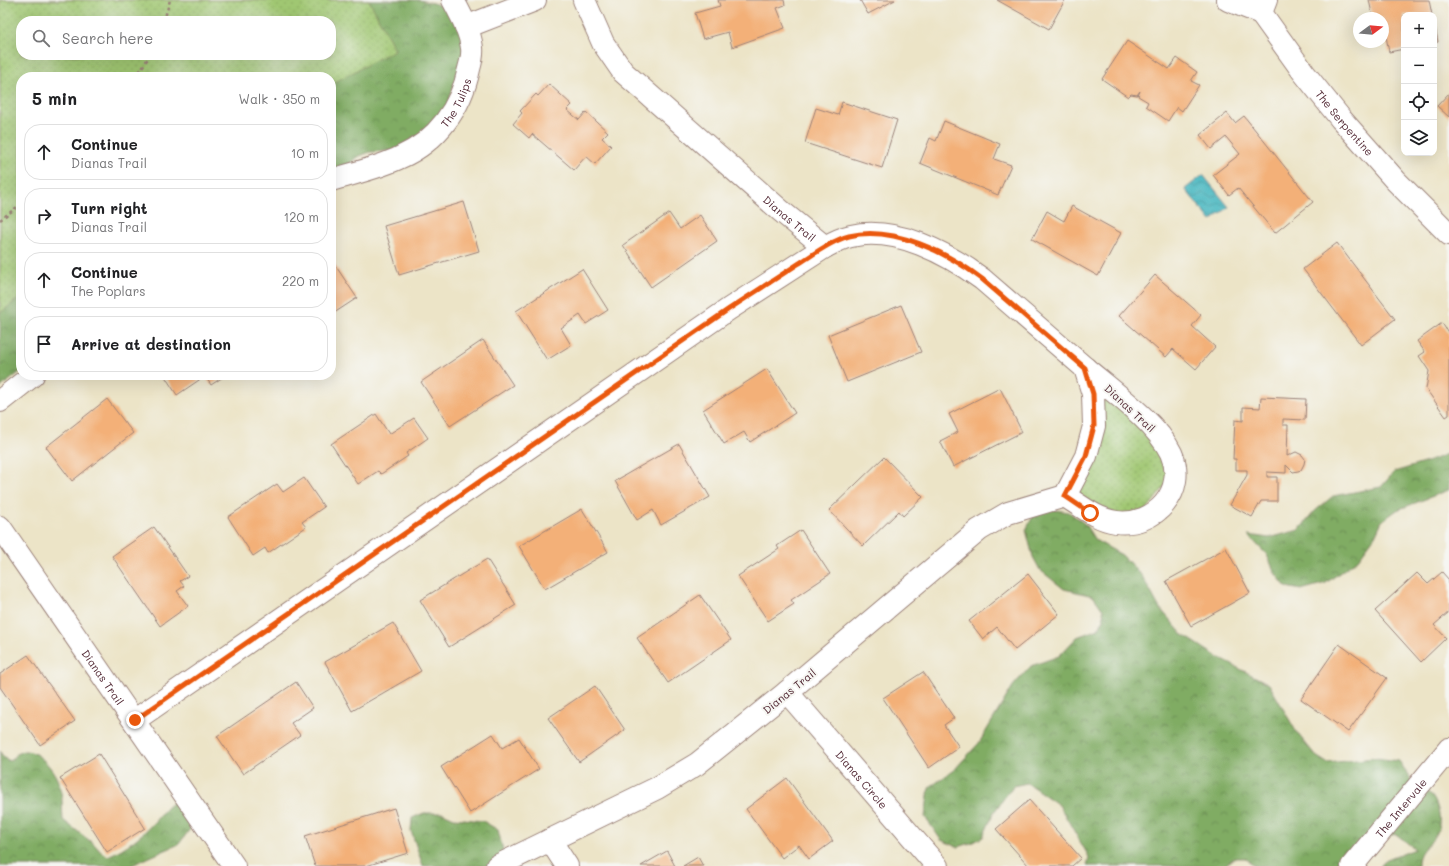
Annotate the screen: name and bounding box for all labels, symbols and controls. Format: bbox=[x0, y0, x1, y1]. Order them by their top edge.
north arrow bbox=[1353, 12, 1389, 48]
map controls bbox=[1401, 12, 1437, 156]
button: + bbox=[1401, 12, 1437, 48]
search box bbox=[16, 16, 336, 60]
icon: search bbox=[30, 27, 52, 49]
text: Search here bbox=[62, 28, 153, 48]
button: − bbox=[1401, 48, 1437, 84]
street label: The Tulips bbox=[437, 76, 474, 130]
button: locate bbox=[1401, 84, 1437, 120]
street label: The Serpentine bbox=[1313, 86, 1377, 159]
text: 5 min bbox=[32, 87, 77, 109]
text: Walk · 350 m bbox=[239, 90, 320, 107]
button: layers bbox=[1401, 120, 1437, 156]
text: Continue bbox=[71, 134, 138, 154]
icon: ahead bbox=[33, 141, 55, 163]
text: 10 m bbox=[291, 144, 319, 161]
text: Dianas Trail bbox=[71, 154, 147, 171]
street label: Dianas Trail bbox=[760, 192, 819, 244]
text: Turn right bbox=[71, 198, 148, 218]
icon: right bbox=[33, 205, 55, 227]
text: 120 m bbox=[283, 208, 319, 225]
text: Dianas Trail bbox=[71, 218, 147, 235]
text: Continue bbox=[71, 262, 138, 282]
icon: ahead bbox=[33, 269, 55, 291]
text: 220 m bbox=[282, 272, 319, 289]
text: The Poplars bbox=[71, 282, 146, 299]
icon: arrive bbox=[33, 333, 55, 355]
text: Arrive at destination bbox=[71, 334, 231, 354]
street label: Dianas Trail bbox=[1101, 381, 1159, 435]
route start bbox=[1081, 504, 1099, 522]
street label: Dianas Trail bbox=[79, 646, 128, 708]
street label: Dianas Trail bbox=[759, 665, 819, 717]
route end bbox=[126, 711, 144, 729]
street label: Dianas Circle bbox=[833, 747, 892, 812]
street label: The Intervale bbox=[1371, 774, 1430, 840]

